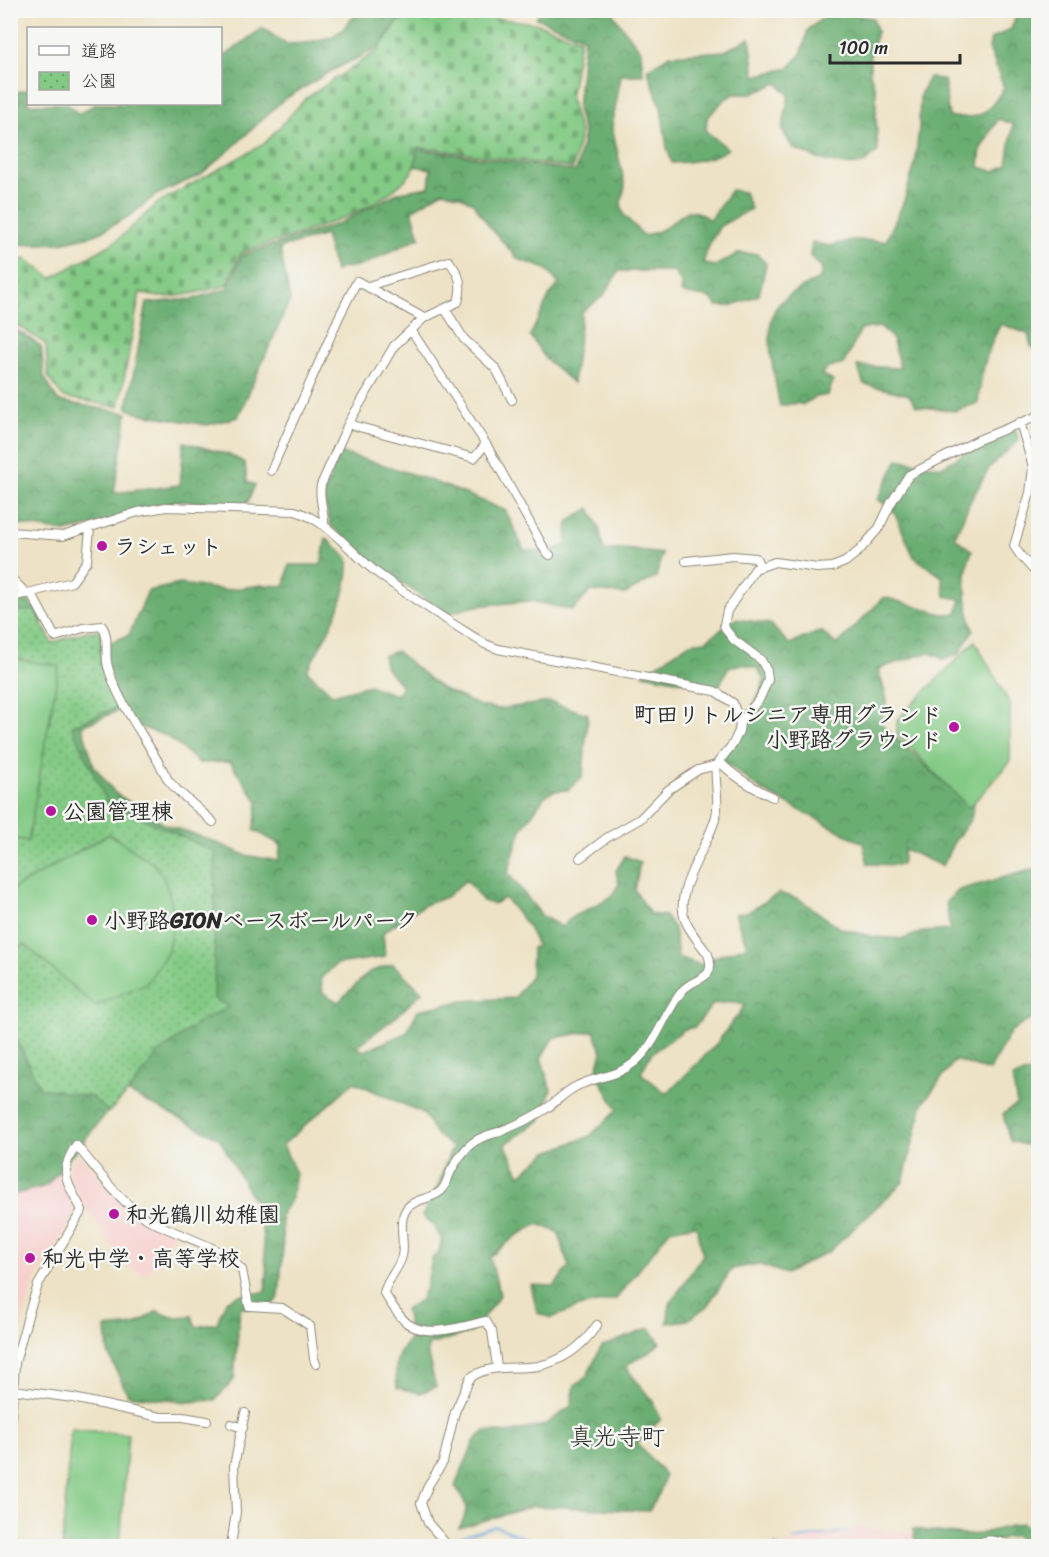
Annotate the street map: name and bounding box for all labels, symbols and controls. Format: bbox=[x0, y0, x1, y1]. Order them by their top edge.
legend bbox=[27, 27, 222, 105]
scale bar bbox=[830, 27, 960, 65]
text: 100 m bbox=[839, 32, 888, 64]
text: 道路 bbox=[81, 35, 117, 67]
text: 公園 bbox=[81, 65, 117, 97]
place label: ラシェット bbox=[114, 527, 222, 566]
marker: ラシェット bbox=[95, 539, 109, 553]
place label: 町田リトルシニア専用グランド 小野路グラウンド bbox=[634, 695, 942, 759]
marker: 町田リトルシニア専用グランド 小野路グラウンド bbox=[947, 720, 961, 734]
place label: 公園管理棟 bbox=[63, 792, 173, 831]
marker: 公園管理棟 bbox=[44, 804, 58, 818]
place label: 小野路GIONベースボールパーク bbox=[104, 901, 418, 940]
marker: 小野路GIONベースボールパーク bbox=[85, 913, 99, 927]
place label: 和光鶴川幼稚園 bbox=[126, 1195, 280, 1234]
marker: 和光鶴川幼稚園 bbox=[107, 1207, 121, 1221]
place label: 和光中学・高等学校 bbox=[42, 1239, 240, 1278]
marker: 和光中学・高等学校 bbox=[23, 1251, 37, 1265]
district label: 真光寺町 bbox=[569, 1416, 665, 1458]

